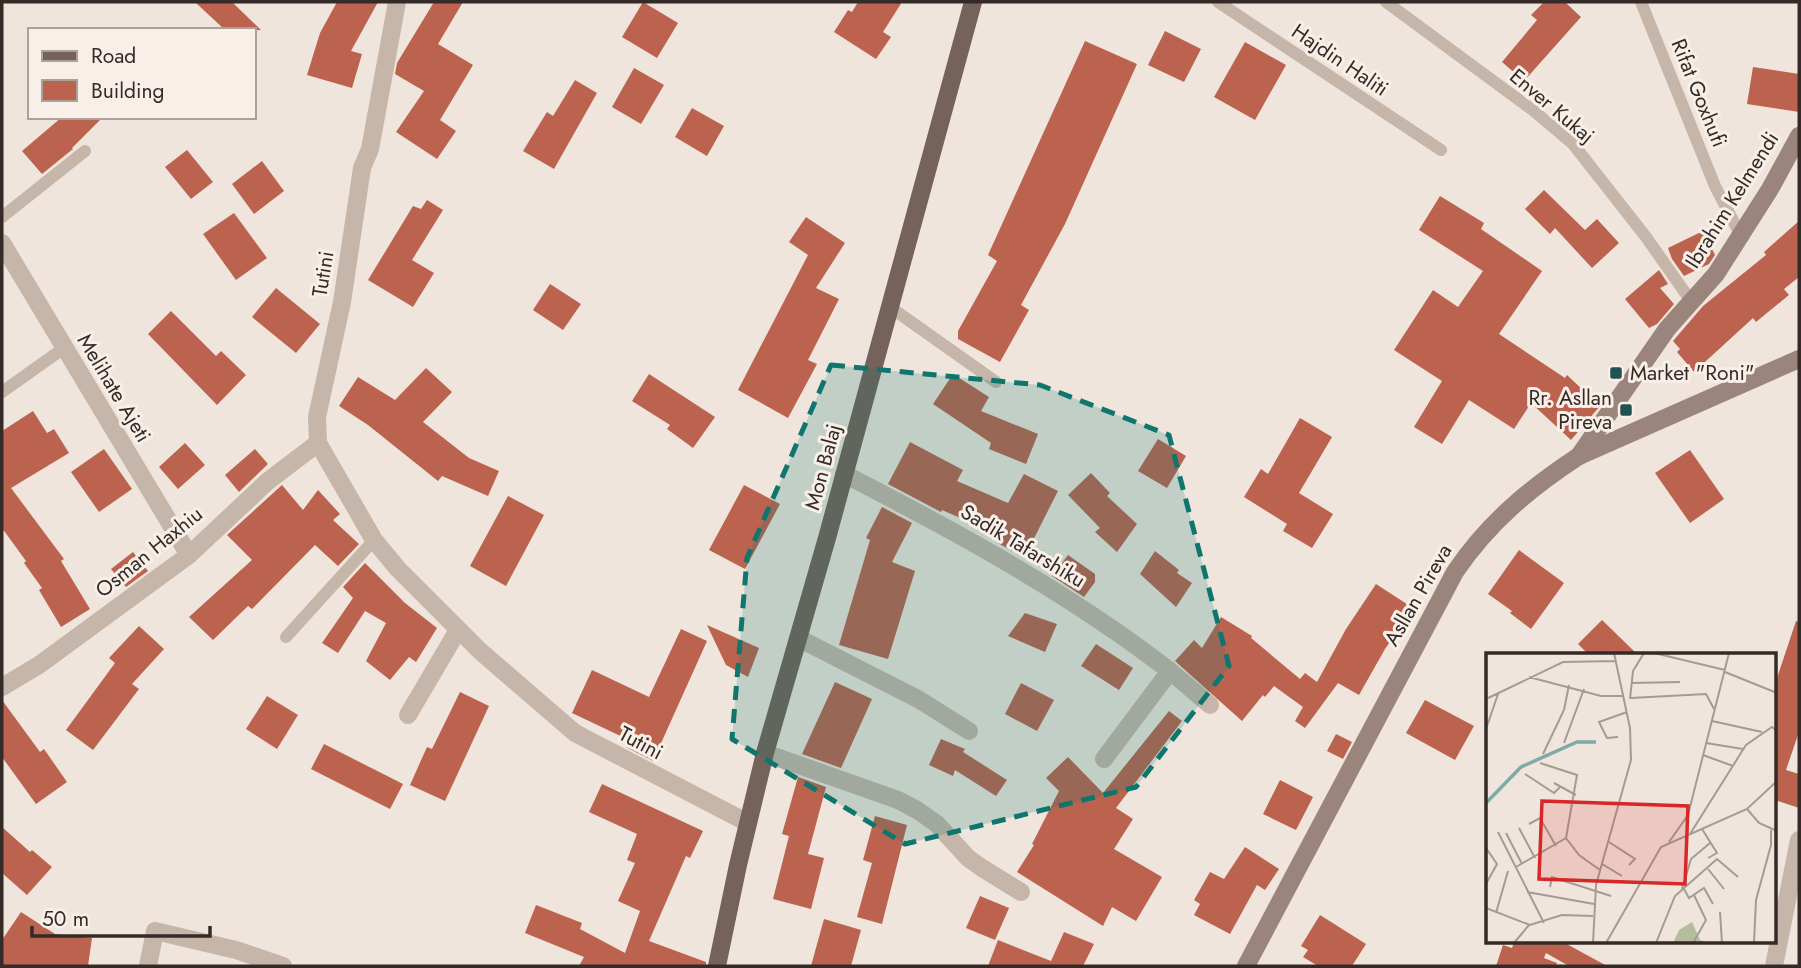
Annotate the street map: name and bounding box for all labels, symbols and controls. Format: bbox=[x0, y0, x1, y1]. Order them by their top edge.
street label: Hajdin Haliti bbox=[1286, 17, 1394, 103]
legend bbox=[28, 28, 256, 119]
street label: Rifat Goxhufi bbox=[1664, 34, 1734, 152]
text: Road bbox=[91, 41, 136, 71]
street label: Enver Kukaj bbox=[1503, 62, 1601, 150]
text: Building bbox=[91, 76, 164, 106]
street label: Ibrahim Kelmendi bbox=[1678, 126, 1786, 274]
street label: Tutini bbox=[305, 249, 341, 299]
street label: Melihate Ajeti bbox=[70, 328, 158, 448]
place label: Market "Roni" bbox=[1630, 358, 1755, 388]
marker: Market "Roni" bbox=[1608, 365, 1624, 381]
place label: Rr. Asllan Pireva bbox=[1529, 383, 1612, 437]
marker: Rr. Asllan Pireva bbox=[1618, 402, 1634, 418]
street label: Mon Balaj bbox=[797, 421, 849, 513]
street label: Sadik Tafarshiku bbox=[955, 497, 1091, 595]
street label: Osman Haxhiu bbox=[89, 499, 209, 605]
street label: Asllan Pireva bbox=[1377, 539, 1459, 651]
inset map bbox=[1486, 653, 1776, 944]
street label: Tutini bbox=[614, 719, 668, 767]
scale bar bbox=[32, 894, 210, 938]
text: 50 m bbox=[42, 904, 89, 934]

